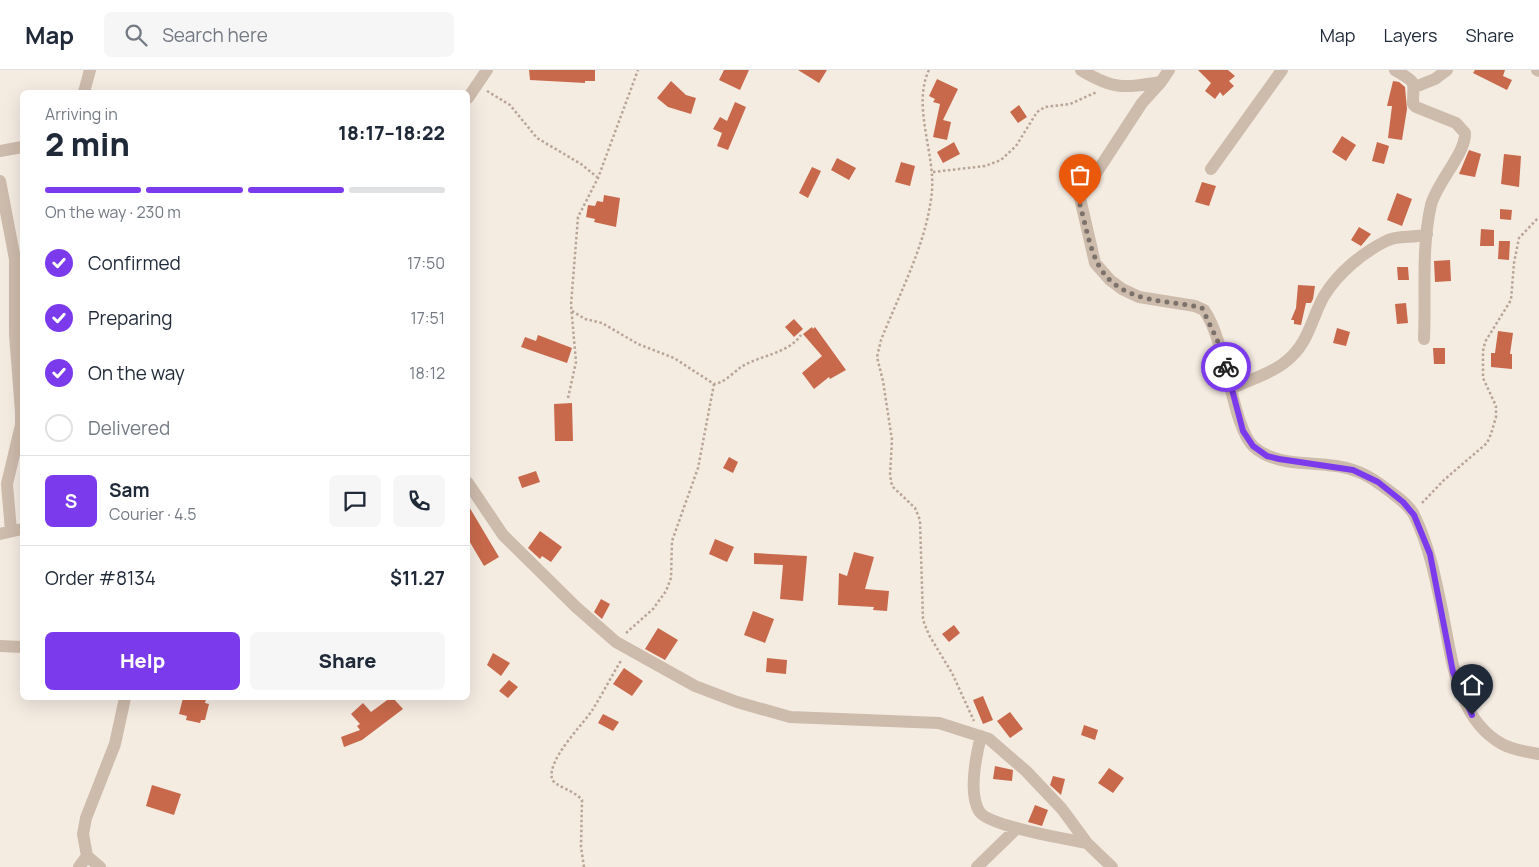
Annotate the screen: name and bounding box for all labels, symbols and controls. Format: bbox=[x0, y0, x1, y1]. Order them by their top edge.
search box bbox=[104, 12, 454, 57]
text: Map bbox=[25, 18, 74, 51]
icon: search bbox=[122, 21, 150, 49]
text: Search here bbox=[162, 22, 268, 48]
text: Map bbox=[1320, 23, 1355, 47]
text: Layers bbox=[1383, 23, 1437, 47]
text: Share bbox=[1465, 23, 1514, 47]
text: Arriving in bbox=[45, 103, 118, 125]
text: 18:17–18:22 bbox=[338, 120, 445, 146]
text: 2 min bbox=[45, 122, 130, 166]
pin bbox=[1059, 154, 1101, 205]
icon: bag bbox=[1066, 161, 1094, 189]
text: On the way · 230 m bbox=[45, 201, 181, 223]
icon: check bbox=[45, 249, 73, 277]
text: Confirmed bbox=[88, 250, 181, 276]
text: 17:50 bbox=[407, 252, 445, 274]
icon: check bbox=[45, 304, 73, 332]
text: Preparing bbox=[88, 305, 173, 331]
text: 17:51 bbox=[410, 307, 445, 329]
courier bbox=[1201, 342, 1251, 392]
icon: bike bbox=[1212, 353, 1240, 381]
icon: check bbox=[45, 359, 73, 387]
text: On the way bbox=[88, 360, 185, 386]
text: 18:12 bbox=[409, 362, 445, 384]
text: Delivered bbox=[88, 415, 170, 441]
button: chat bbox=[329, 475, 381, 527]
button: phone bbox=[393, 475, 445, 527]
text: Sam bbox=[109, 477, 150, 503]
text: S bbox=[65, 488, 77, 514]
text: Courier · 4.5 bbox=[109, 503, 196, 525]
text: Order #8134 bbox=[45, 565, 156, 591]
text: $11.27 bbox=[390, 565, 445, 591]
button: Help bbox=[45, 632, 240, 690]
button: Share bbox=[250, 632, 445, 690]
pin bbox=[1451, 664, 1493, 715]
icon: home bbox=[1458, 671, 1486, 699]

